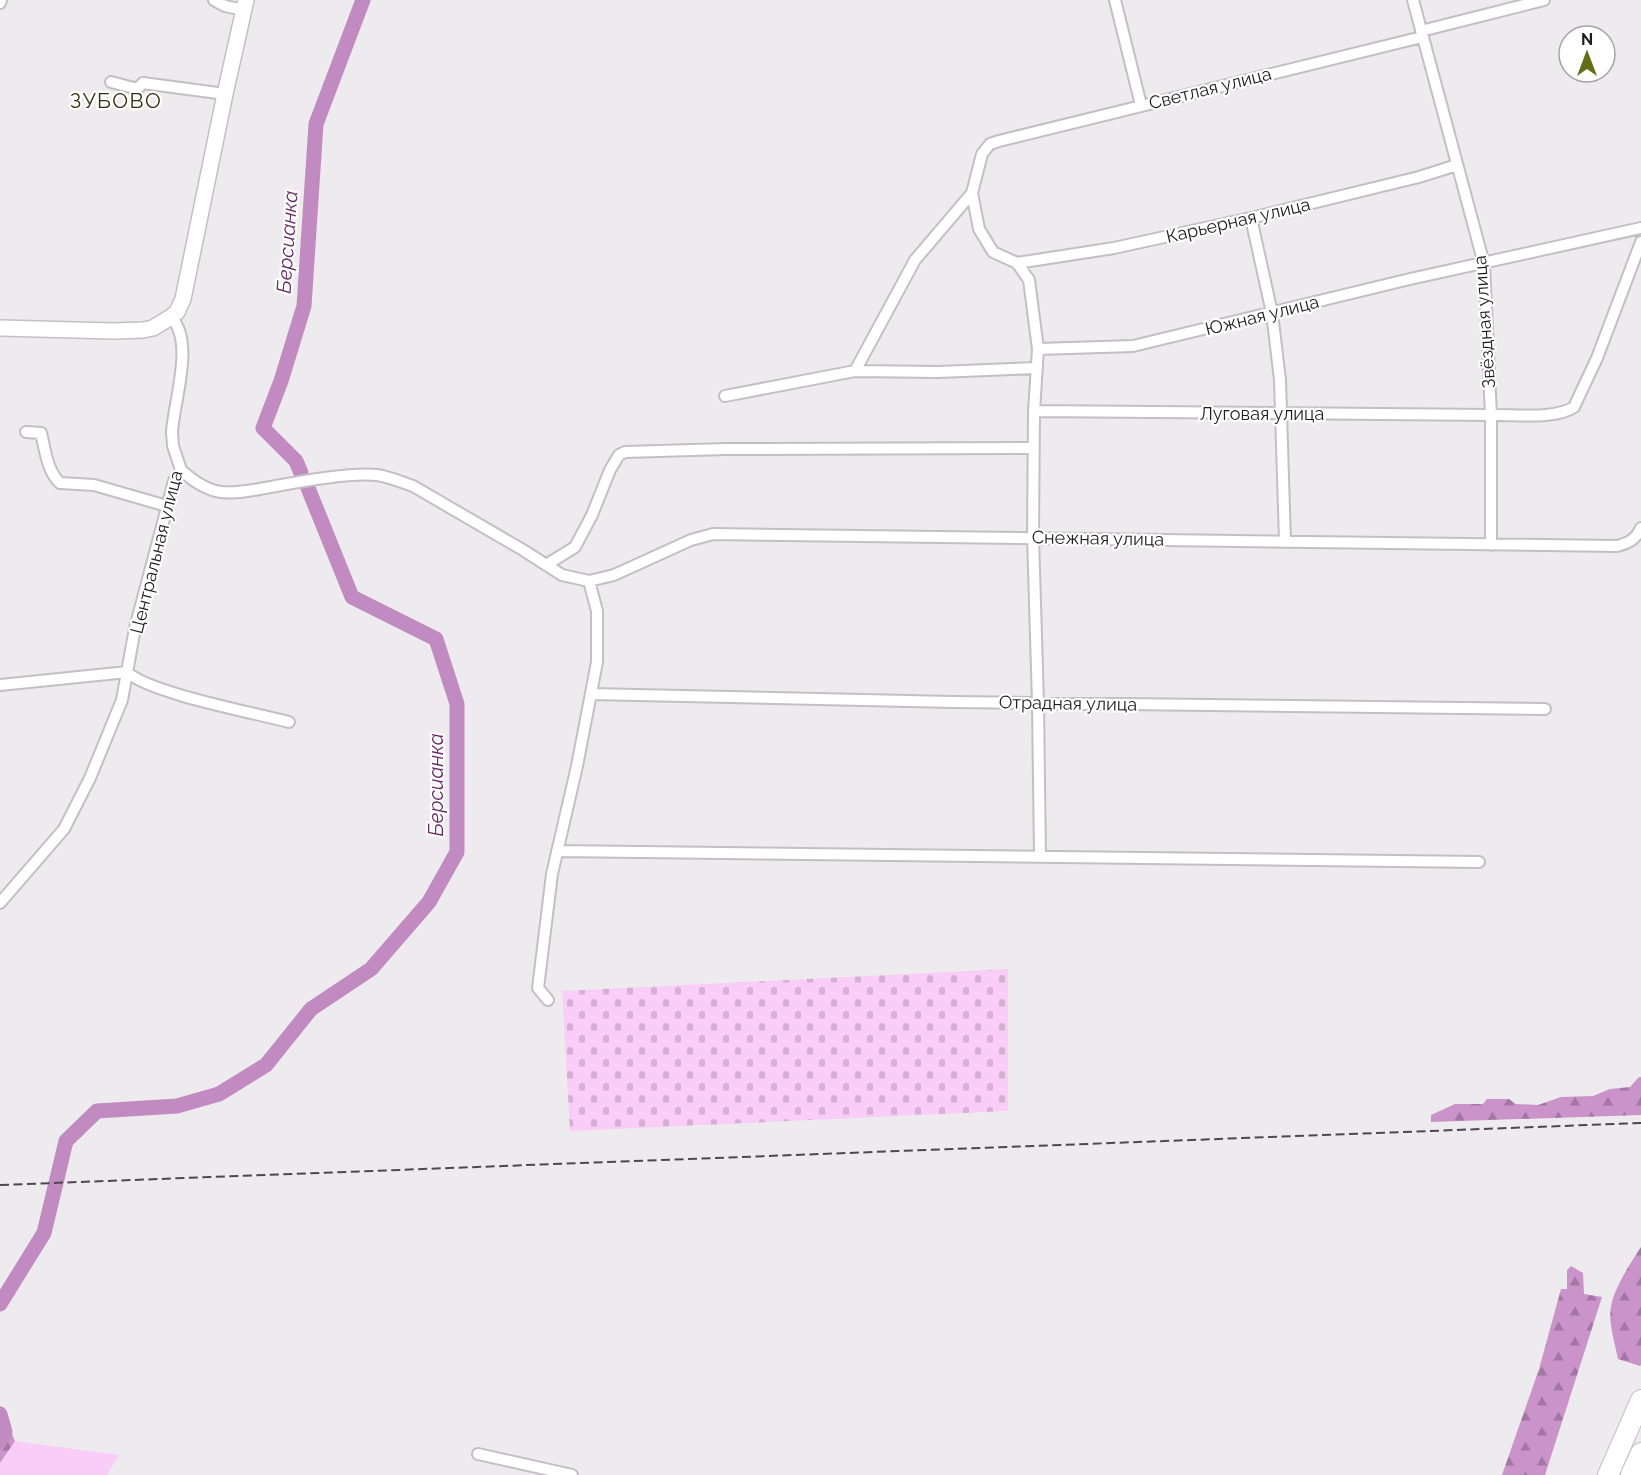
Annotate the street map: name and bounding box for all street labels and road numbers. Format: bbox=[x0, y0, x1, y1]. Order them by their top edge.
street label: Светлая улица bbox=[1147, 63, 1273, 113]
street label: Карьерная улица bbox=[1164, 193, 1312, 247]
street label: Звёздная улица bbox=[1469, 255, 1499, 389]
street label: Южная улица bbox=[1203, 291, 1321, 339]
street label: Луговая улица bbox=[1200, 403, 1324, 424]
street label: Центральная улица bbox=[126, 468, 186, 636]
street label: Снежная улица bbox=[1032, 526, 1164, 550]
street label: Отрадная улица bbox=[999, 691, 1137, 715]

